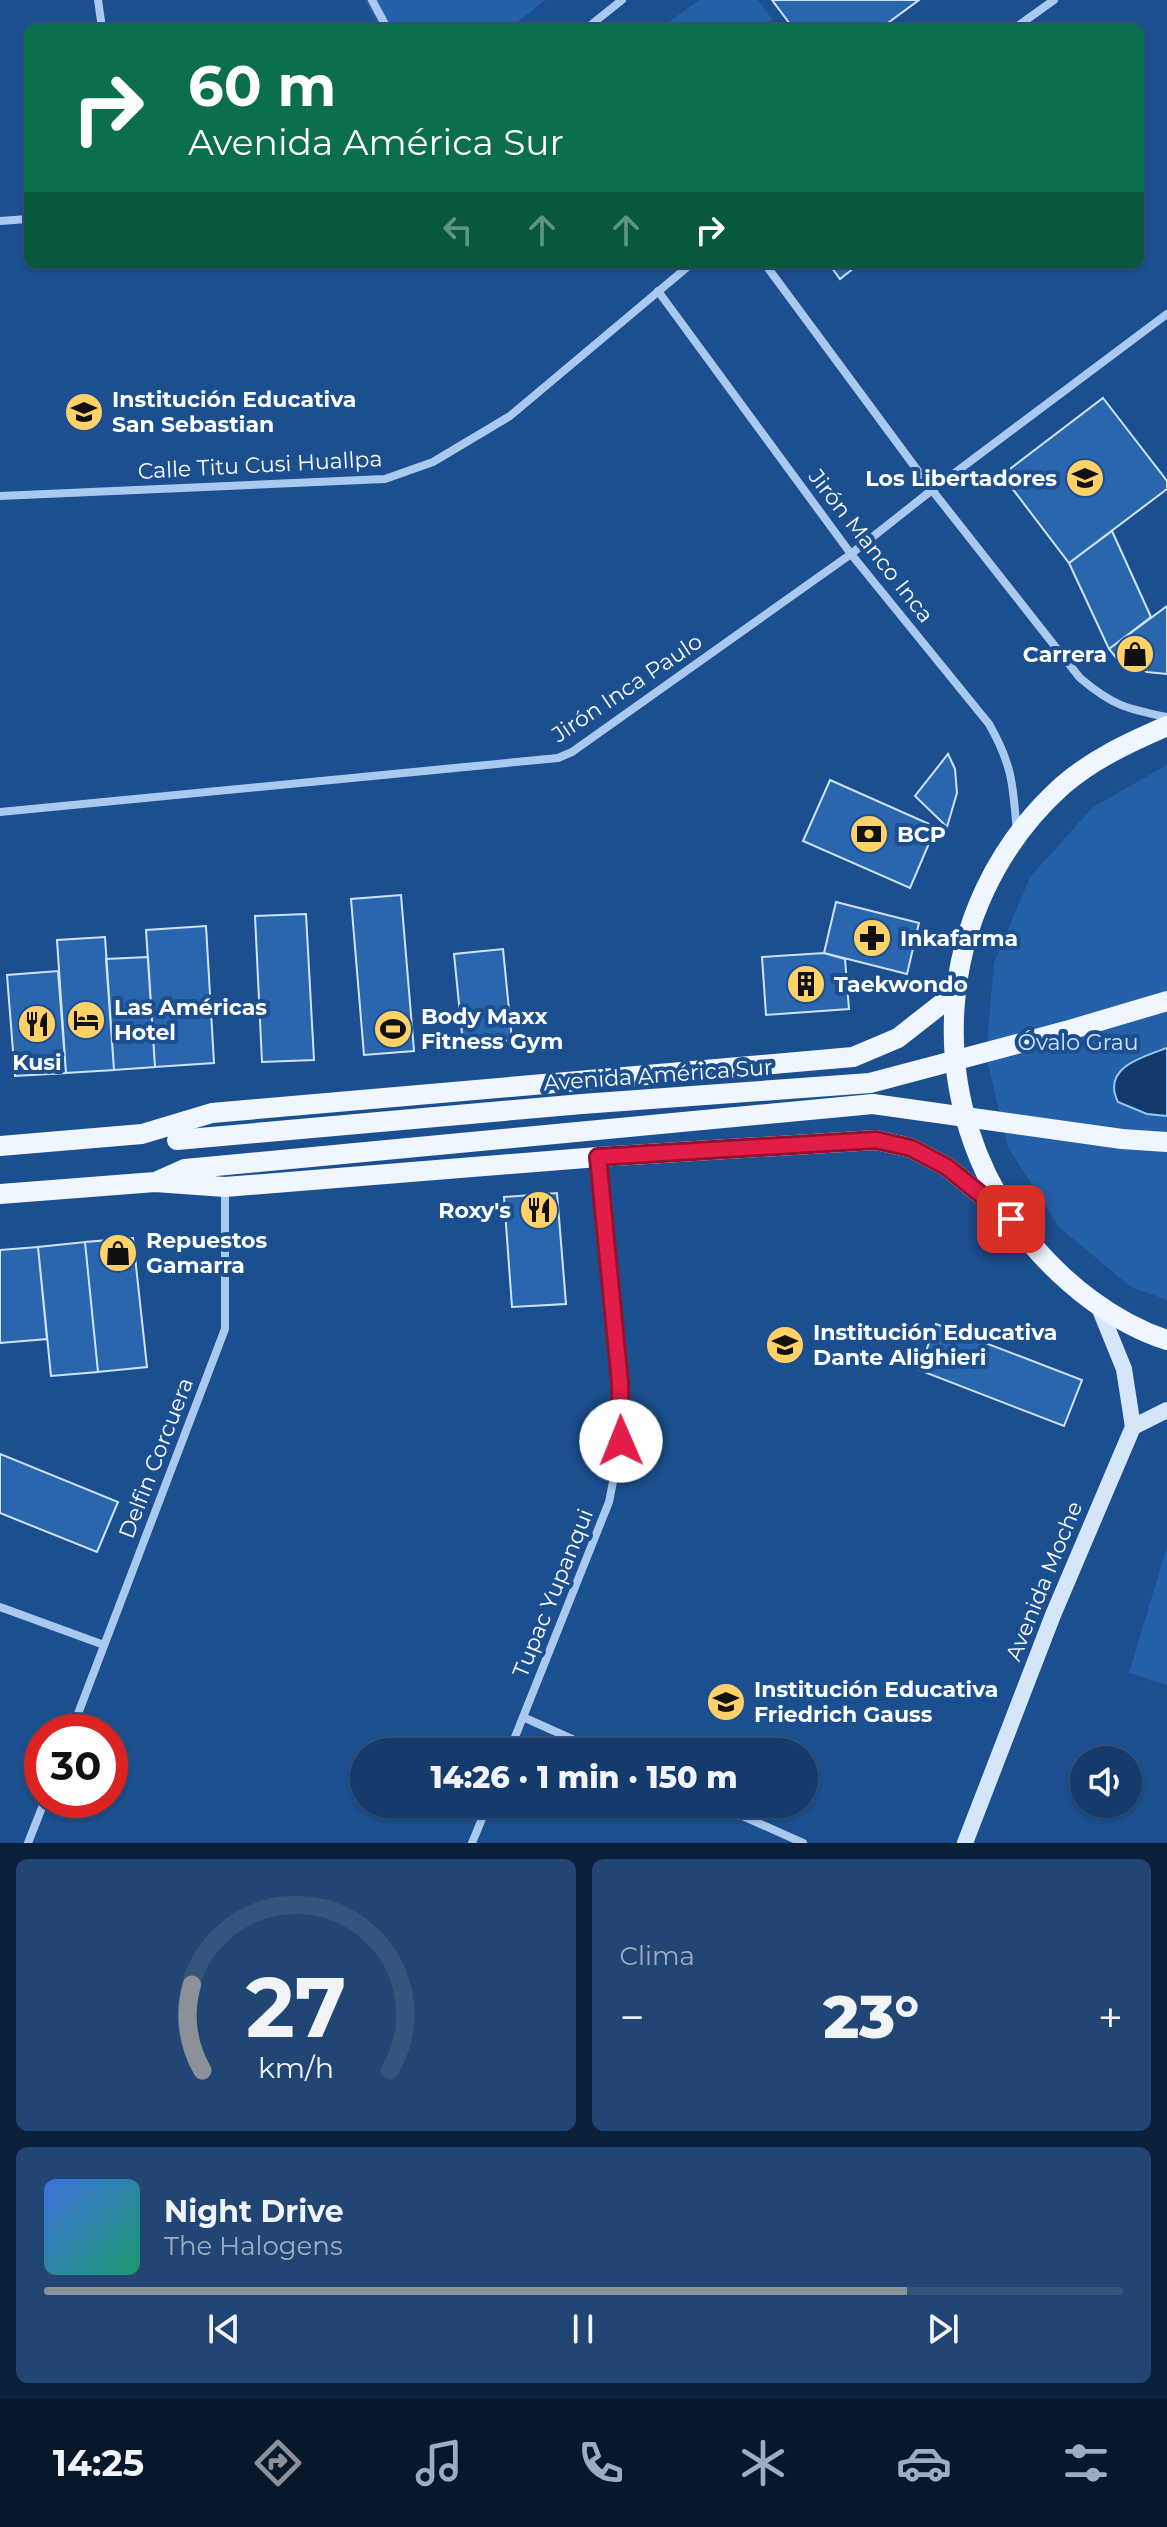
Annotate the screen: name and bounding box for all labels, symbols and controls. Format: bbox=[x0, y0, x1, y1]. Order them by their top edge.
text: 60 m bbox=[188, 52, 336, 120]
icon: right bbox=[56, 56, 160, 160]
text: Avenida América Sur bbox=[188, 120, 564, 164]
icon: left bbox=[436, 208, 480, 252]
icon: ahead bbox=[520, 208, 564, 252]
icon: ahead bbox=[604, 208, 648, 252]
icon: right bbox=[688, 208, 732, 252]
place label: Institución Educativa San Sebastian bbox=[112, 386, 356, 438]
school or university icon: Institución Educativa San Sebastian bbox=[63, 391, 105, 433]
street label: Calle Titu Cusi Huallpa bbox=[137, 445, 383, 485]
school or university icon: Los Libertadores bbox=[1064, 457, 1106, 499]
street label: Jirón Manco Inca bbox=[802, 463, 939, 628]
place label: Los Libertadores bbox=[865, 465, 1057, 492]
street label: Jirón Inca Paulo bbox=[546, 628, 707, 749]
shop icon: Carrera bbox=[1114, 633, 1156, 675]
place label: Carrera bbox=[1023, 641, 1107, 668]
bank icon: BCP bbox=[848, 813, 890, 855]
place label: BCP bbox=[897, 821, 946, 848]
pharmacy icon: Inkafarma bbox=[851, 917, 893, 959]
place label: Inkafarma bbox=[900, 925, 1018, 952]
building icon: Taekwondo bbox=[785, 963, 827, 1005]
place label: Taekwondo bbox=[834, 971, 968, 998]
place label: Las Américas Hotel bbox=[114, 994, 267, 1046]
hotel icon: Las Américas Hotel bbox=[65, 999, 107, 1041]
restaurant icon: Kusi bbox=[16, 1003, 58, 1045]
place label: Body Maxx Fitness Gym bbox=[421, 1003, 563, 1055]
sports icon: Body Maxx Fitness Gym bbox=[372, 1008, 414, 1050]
park label: Óvalo Grau bbox=[1017, 1029, 1139, 1056]
place label: Kusi bbox=[12, 1049, 62, 1076]
street label: Avenida América Sur bbox=[542, 1054, 774, 1096]
pin bbox=[977, 1185, 1045, 1253]
restaurant icon: Roxy's bbox=[518, 1189, 560, 1231]
place label: Roxy's bbox=[438, 1197, 511, 1224]
icon: arrive bbox=[989, 1197, 1033, 1241]
place label: Repuestos Gamarra bbox=[146, 1227, 268, 1279]
shop icon: Repuestos Gamarra bbox=[97, 1232, 139, 1274]
place label: Institución Educativa Dante Alighieri bbox=[813, 1319, 1057, 1371]
school or university icon: Institución Educativa Dante Alighieri bbox=[764, 1324, 806, 1366]
street label: Delfin Corcuera bbox=[113, 1374, 199, 1542]
position arrow bbox=[579, 1399, 663, 1483]
street label: Avenida Moche bbox=[1000, 1497, 1088, 1665]
street label: Tupac Yupanqui bbox=[507, 1505, 599, 1681]
place label: Institución Educativa Friedrich Gauss bbox=[754, 1676, 998, 1728]
school or university icon: Institución Educativa Friedrich Gauss bbox=[705, 1681, 747, 1723]
speed limit sign: 30 bbox=[24, 1714, 128, 1818]
map controls bbox=[1070, 1746, 1142, 1818]
button: sound bbox=[1070, 1746, 1142, 1818]
text: 14:26 · 1 min · 150 m bbox=[430, 1759, 738, 1796]
text: Clima bbox=[620, 1940, 695, 1972]
text: 27 bbox=[245, 1956, 346, 2058]
text: 23° bbox=[823, 1980, 919, 2053]
text: − bbox=[620, 1990, 645, 2044]
text: + bbox=[1098, 1990, 1123, 2044]
text: km/h bbox=[258, 2050, 334, 2085]
text: Night Drive bbox=[164, 2193, 344, 2230]
text: The Halogens bbox=[164, 2230, 343, 2262]
icon: previous bbox=[202, 2307, 246, 2351]
icon: pause bbox=[561, 2307, 605, 2351]
icon: next bbox=[921, 2307, 965, 2351]
icon: directions bbox=[250, 2435, 306, 2491]
icon: music bbox=[411, 2435, 467, 2491]
icon: phone bbox=[573, 2435, 629, 2491]
icon: climate bbox=[735, 2435, 791, 2491]
icon: car bbox=[896, 2435, 952, 2491]
icon: filters bbox=[1058, 2435, 1114, 2491]
text: 14:25 bbox=[53, 2441, 144, 2485]

